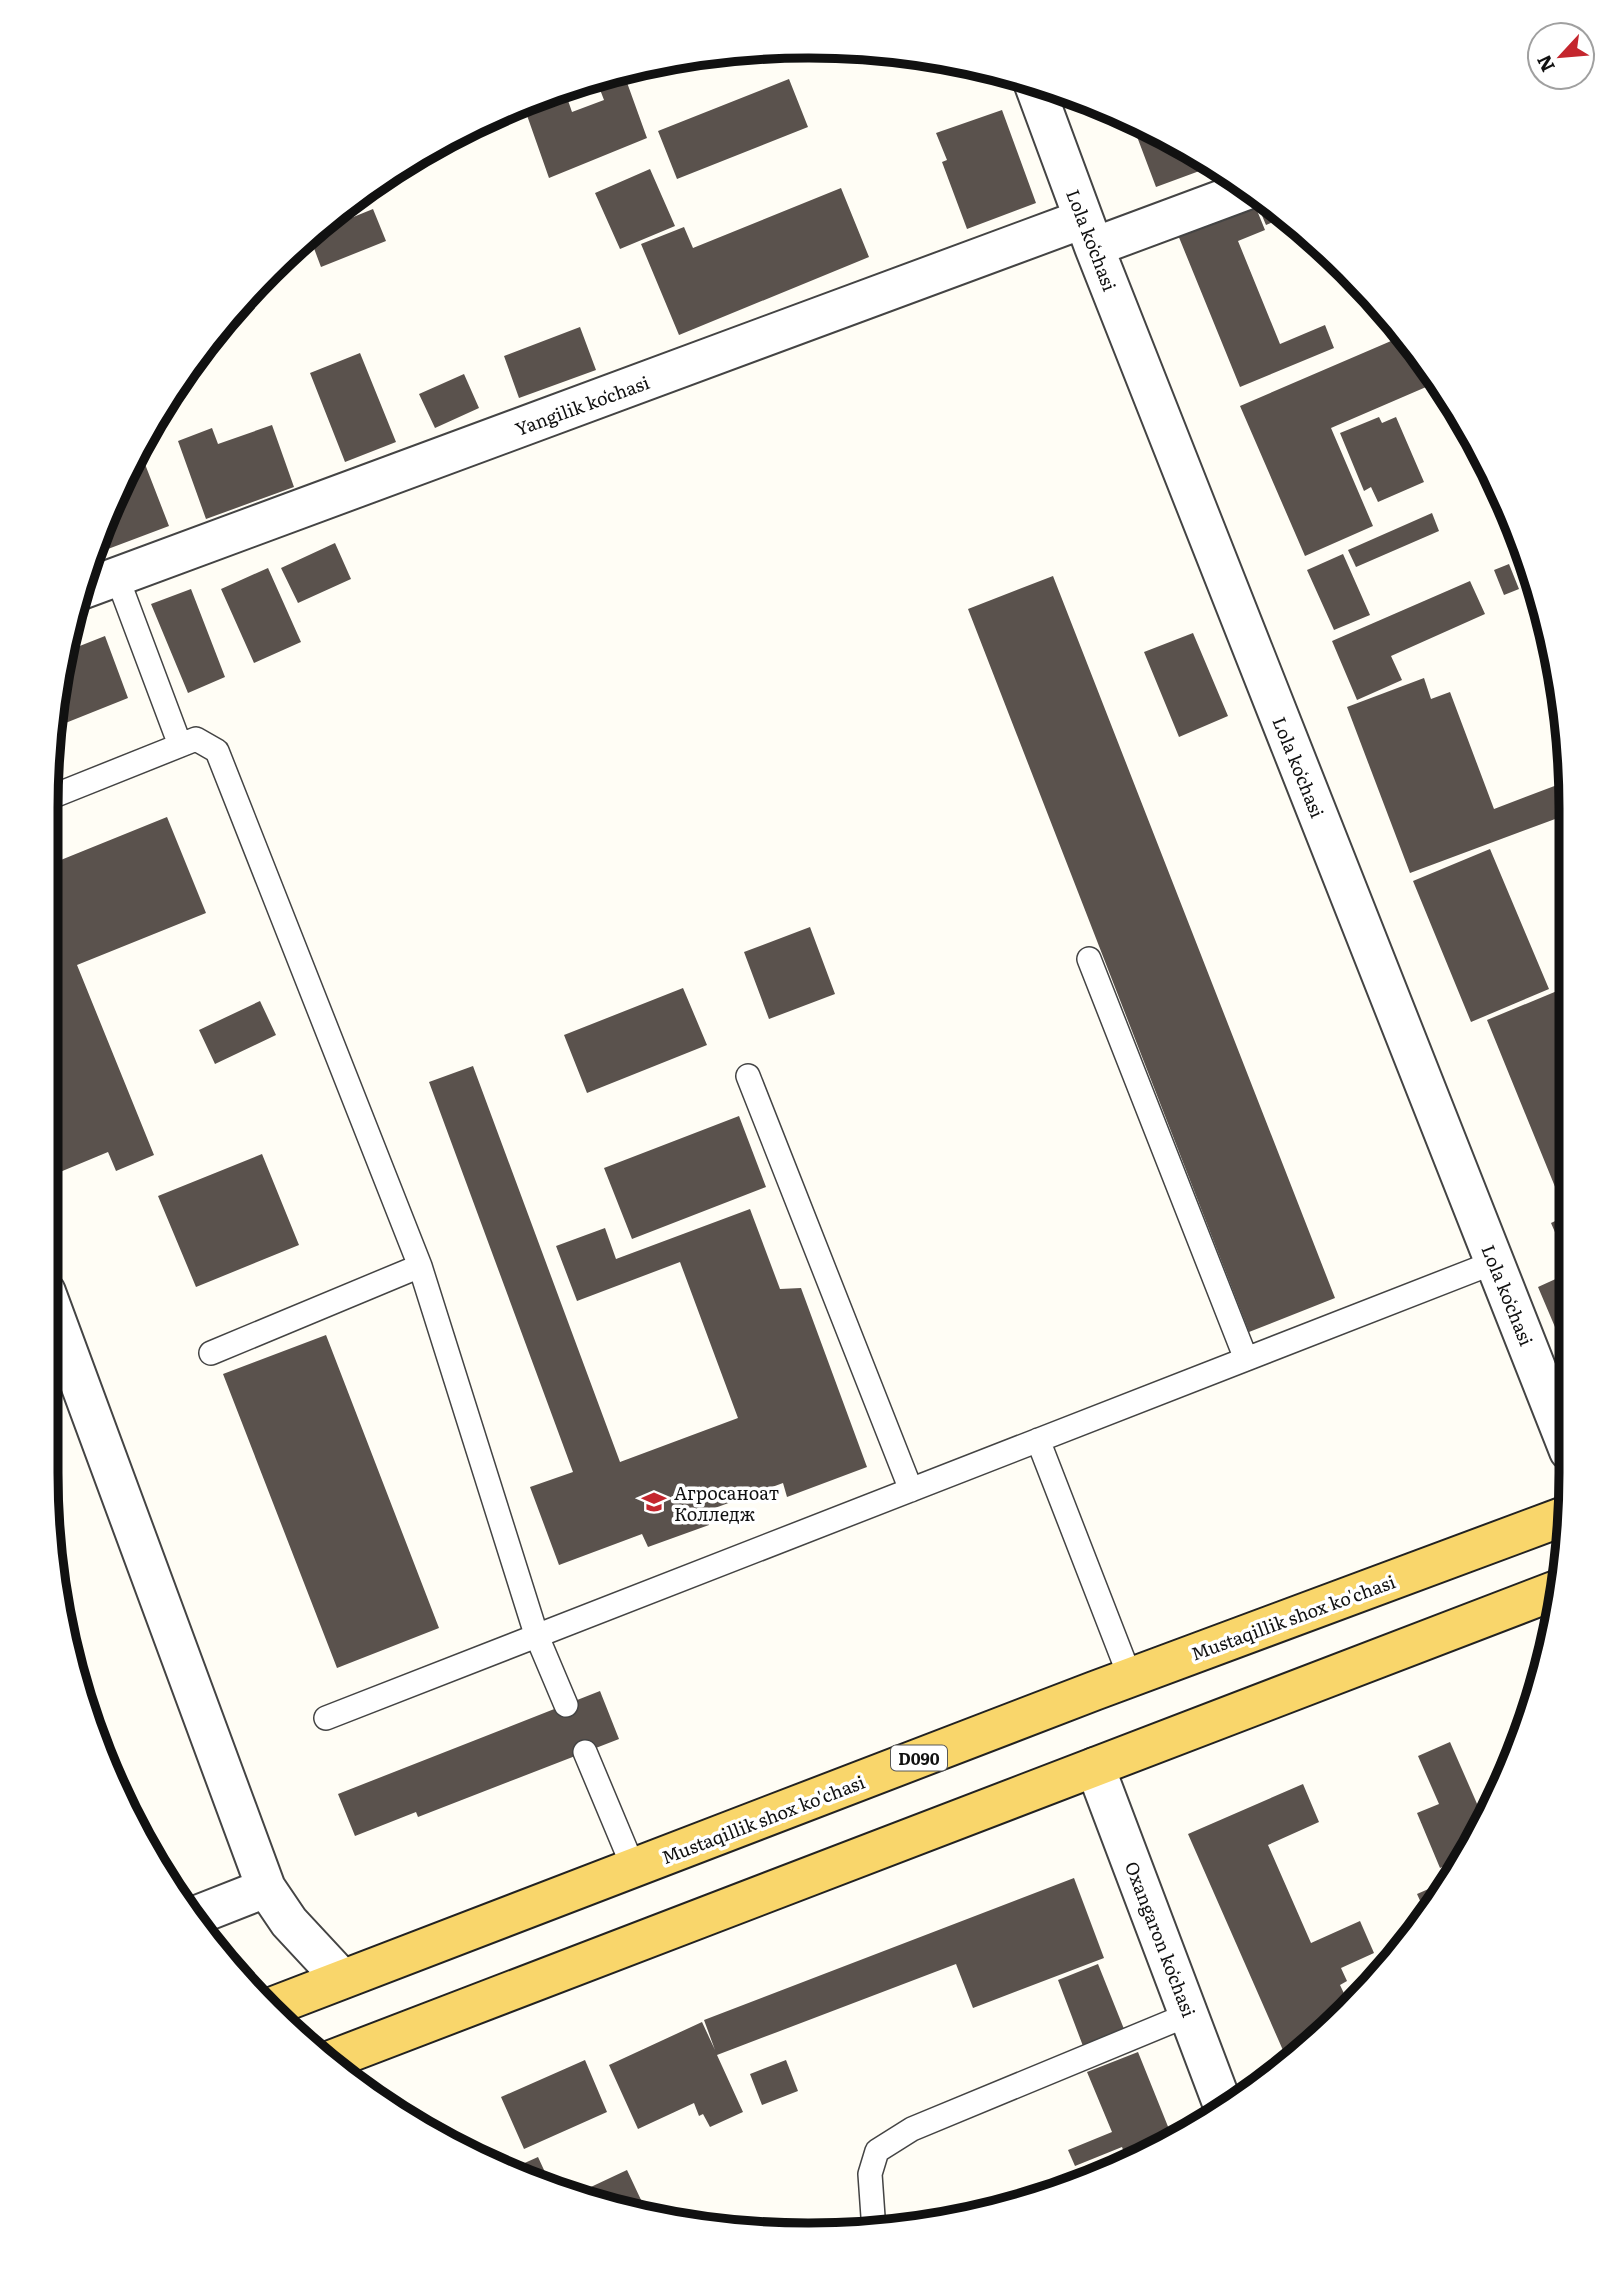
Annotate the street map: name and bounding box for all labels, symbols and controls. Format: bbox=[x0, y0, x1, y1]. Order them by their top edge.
north arrow bbox=[1526, 21, 1596, 91]
text: N bbox=[1529, 51, 1561, 77]
street label: Lola koʻchasi bbox=[1060, 185, 1124, 295]
street label: Yangilik koʻchasi bbox=[511, 368, 653, 442]
street label: Lola koʻchasi bbox=[1266, 712, 1332, 822]
street label: Lola koʻchasi bbox=[1475, 1240, 1541, 1350]
place label: Агросаноат Колледж bbox=[674, 1479, 779, 1527]
school or university icon: Агросаноат Колледж bbox=[640, 1488, 668, 1516]
street label: Mustaqillik shox ko'chasi bbox=[1187, 1567, 1399, 1667]
road number: D090 bbox=[891, 1746, 947, 1770]
street label: Mustaqillik shox ko'chasi bbox=[658, 1768, 868, 1870]
street label: Oxangaron koʻchasi bbox=[1119, 1857, 1203, 2021]

